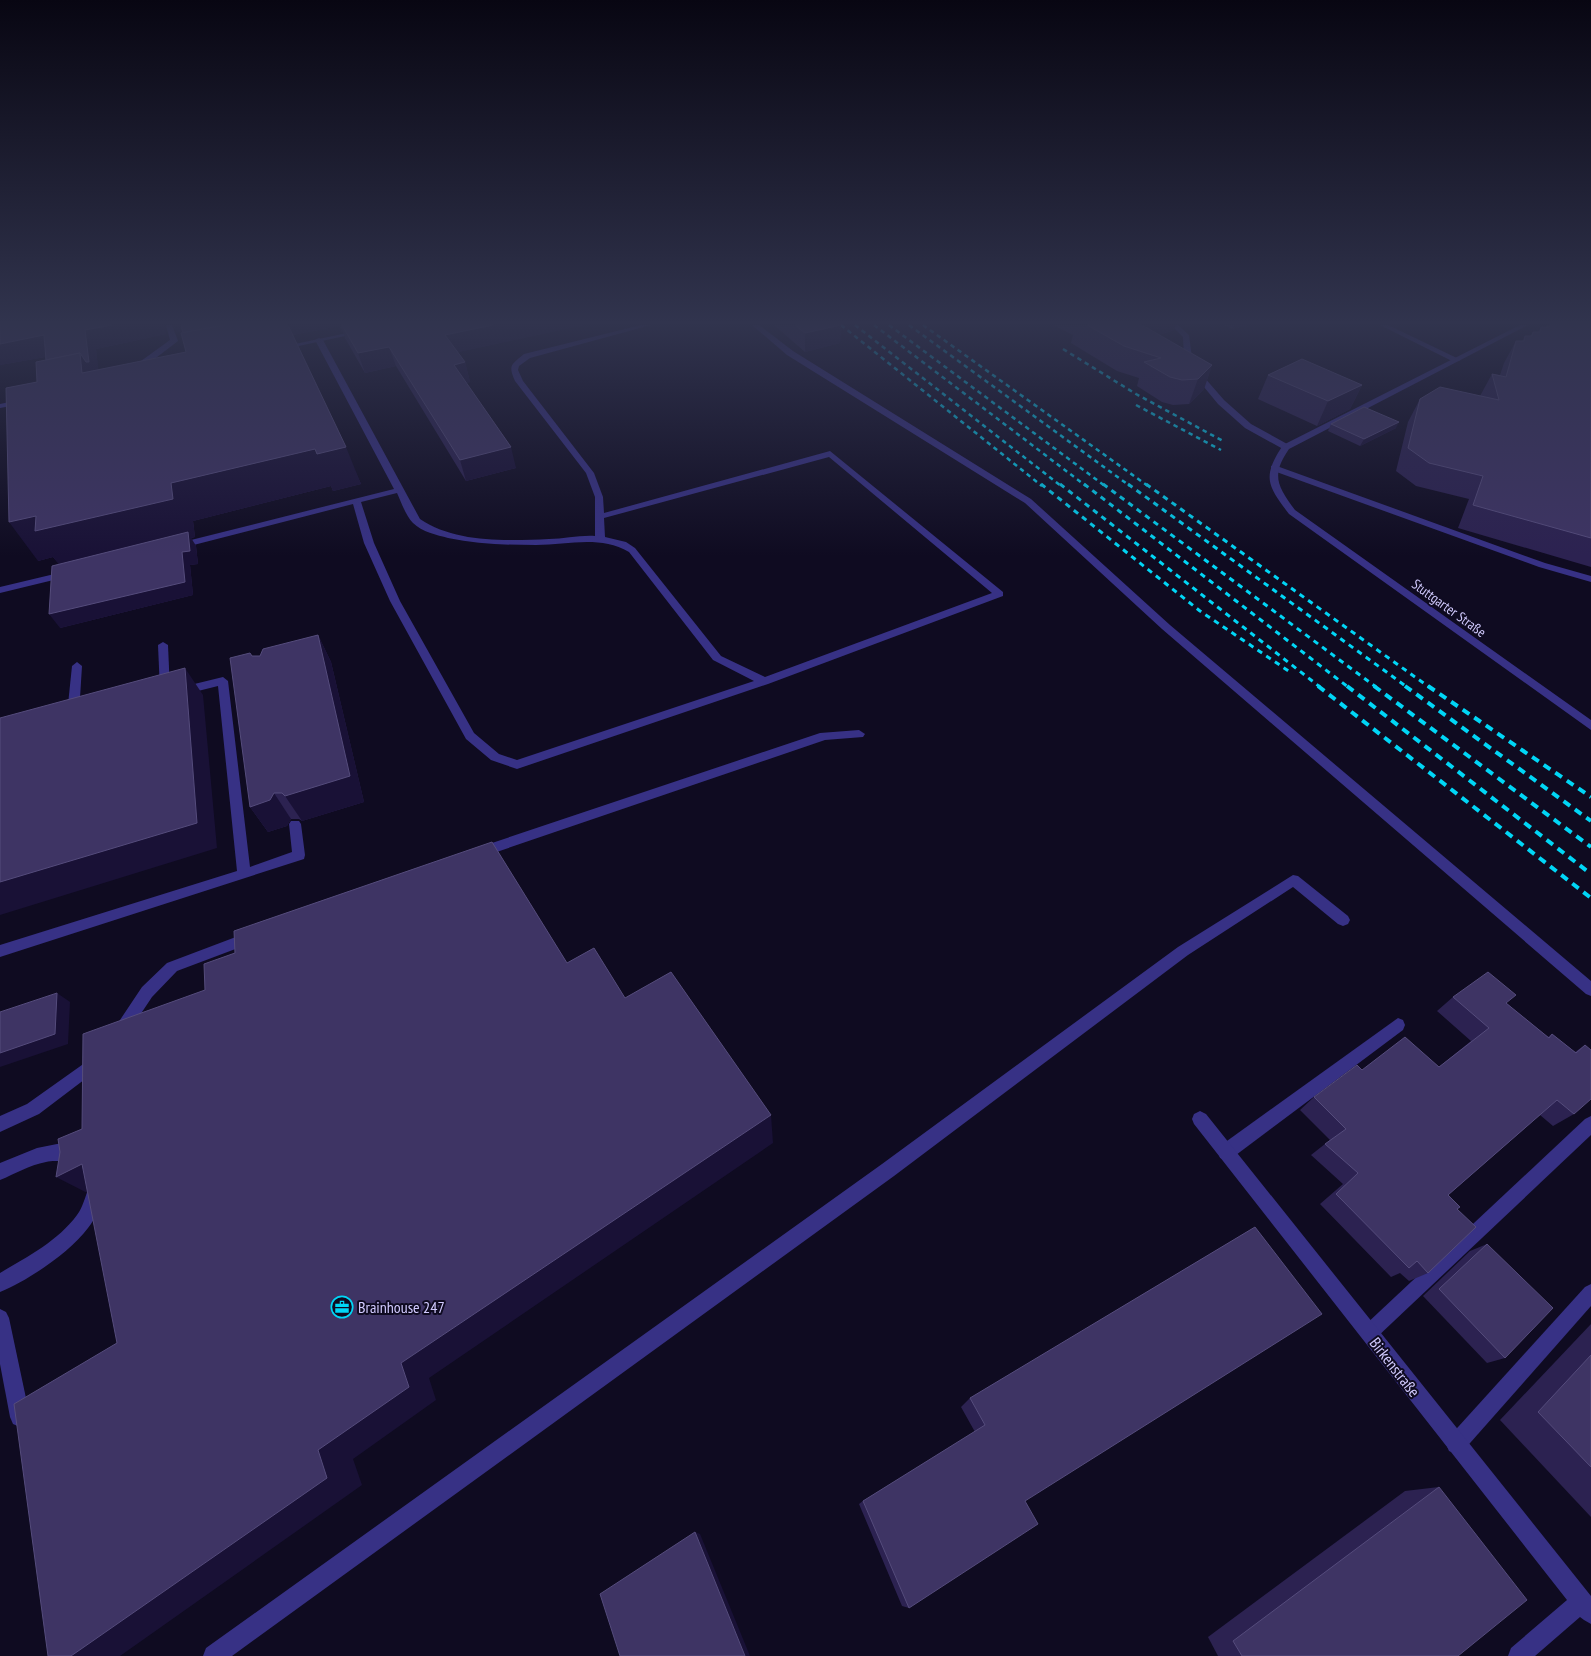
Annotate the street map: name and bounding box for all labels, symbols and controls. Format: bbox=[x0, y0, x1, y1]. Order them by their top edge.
street label: Stuttgarter Straße bbox=[1408, 575, 1490, 641]
office icon: Brainhouse 247 bbox=[330, 1295, 354, 1319]
place label: Brainhouse 247 bbox=[358, 1297, 445, 1317]
street label: Birkenstraße bbox=[1366, 1333, 1424, 1401]

